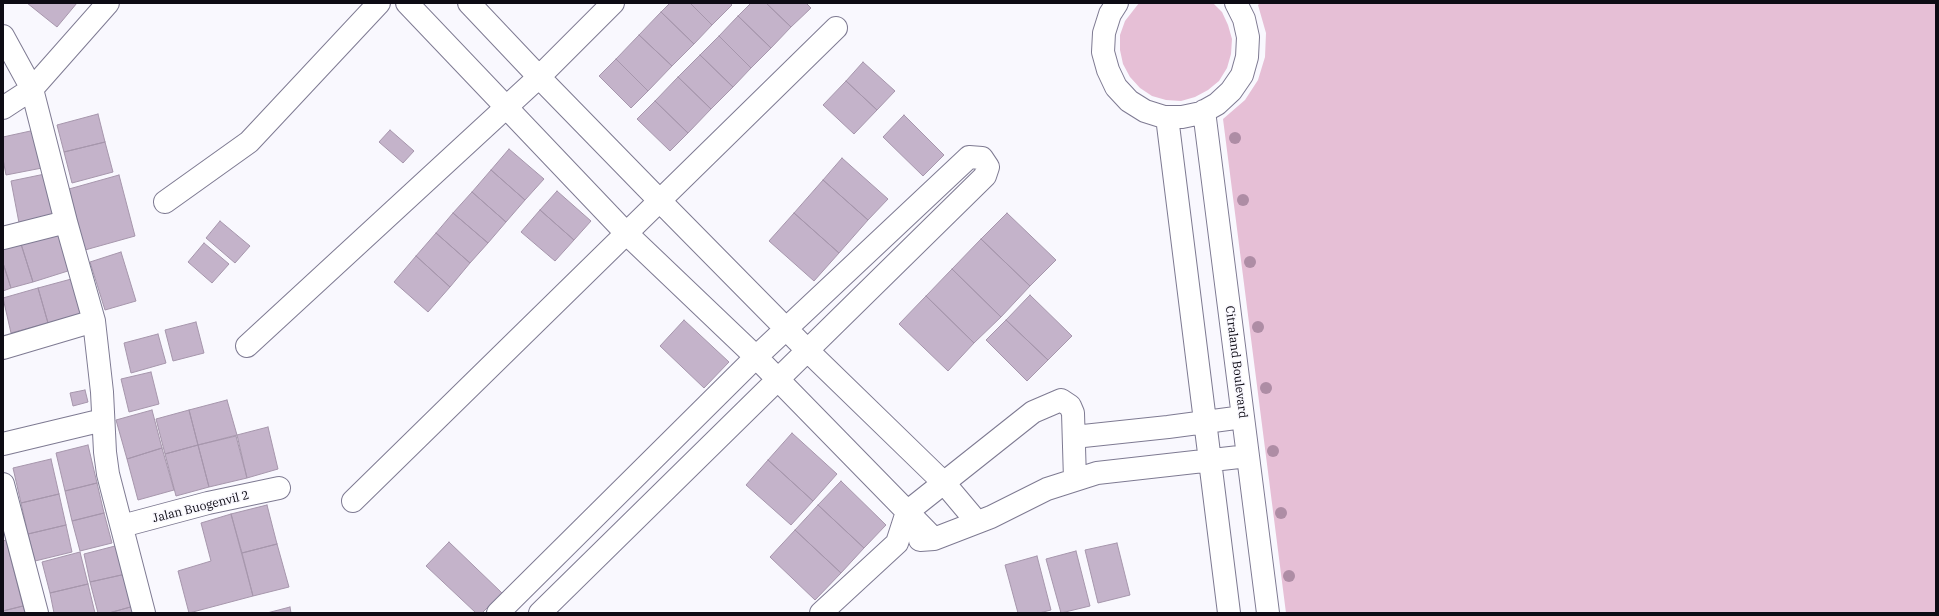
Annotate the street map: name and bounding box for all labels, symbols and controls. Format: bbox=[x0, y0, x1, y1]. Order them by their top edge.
street label: Citraland Boulevard bbox=[1222, 305, 1250, 419]
street label: Jalan Buogenvil 2 bbox=[151, 488, 251, 526]

